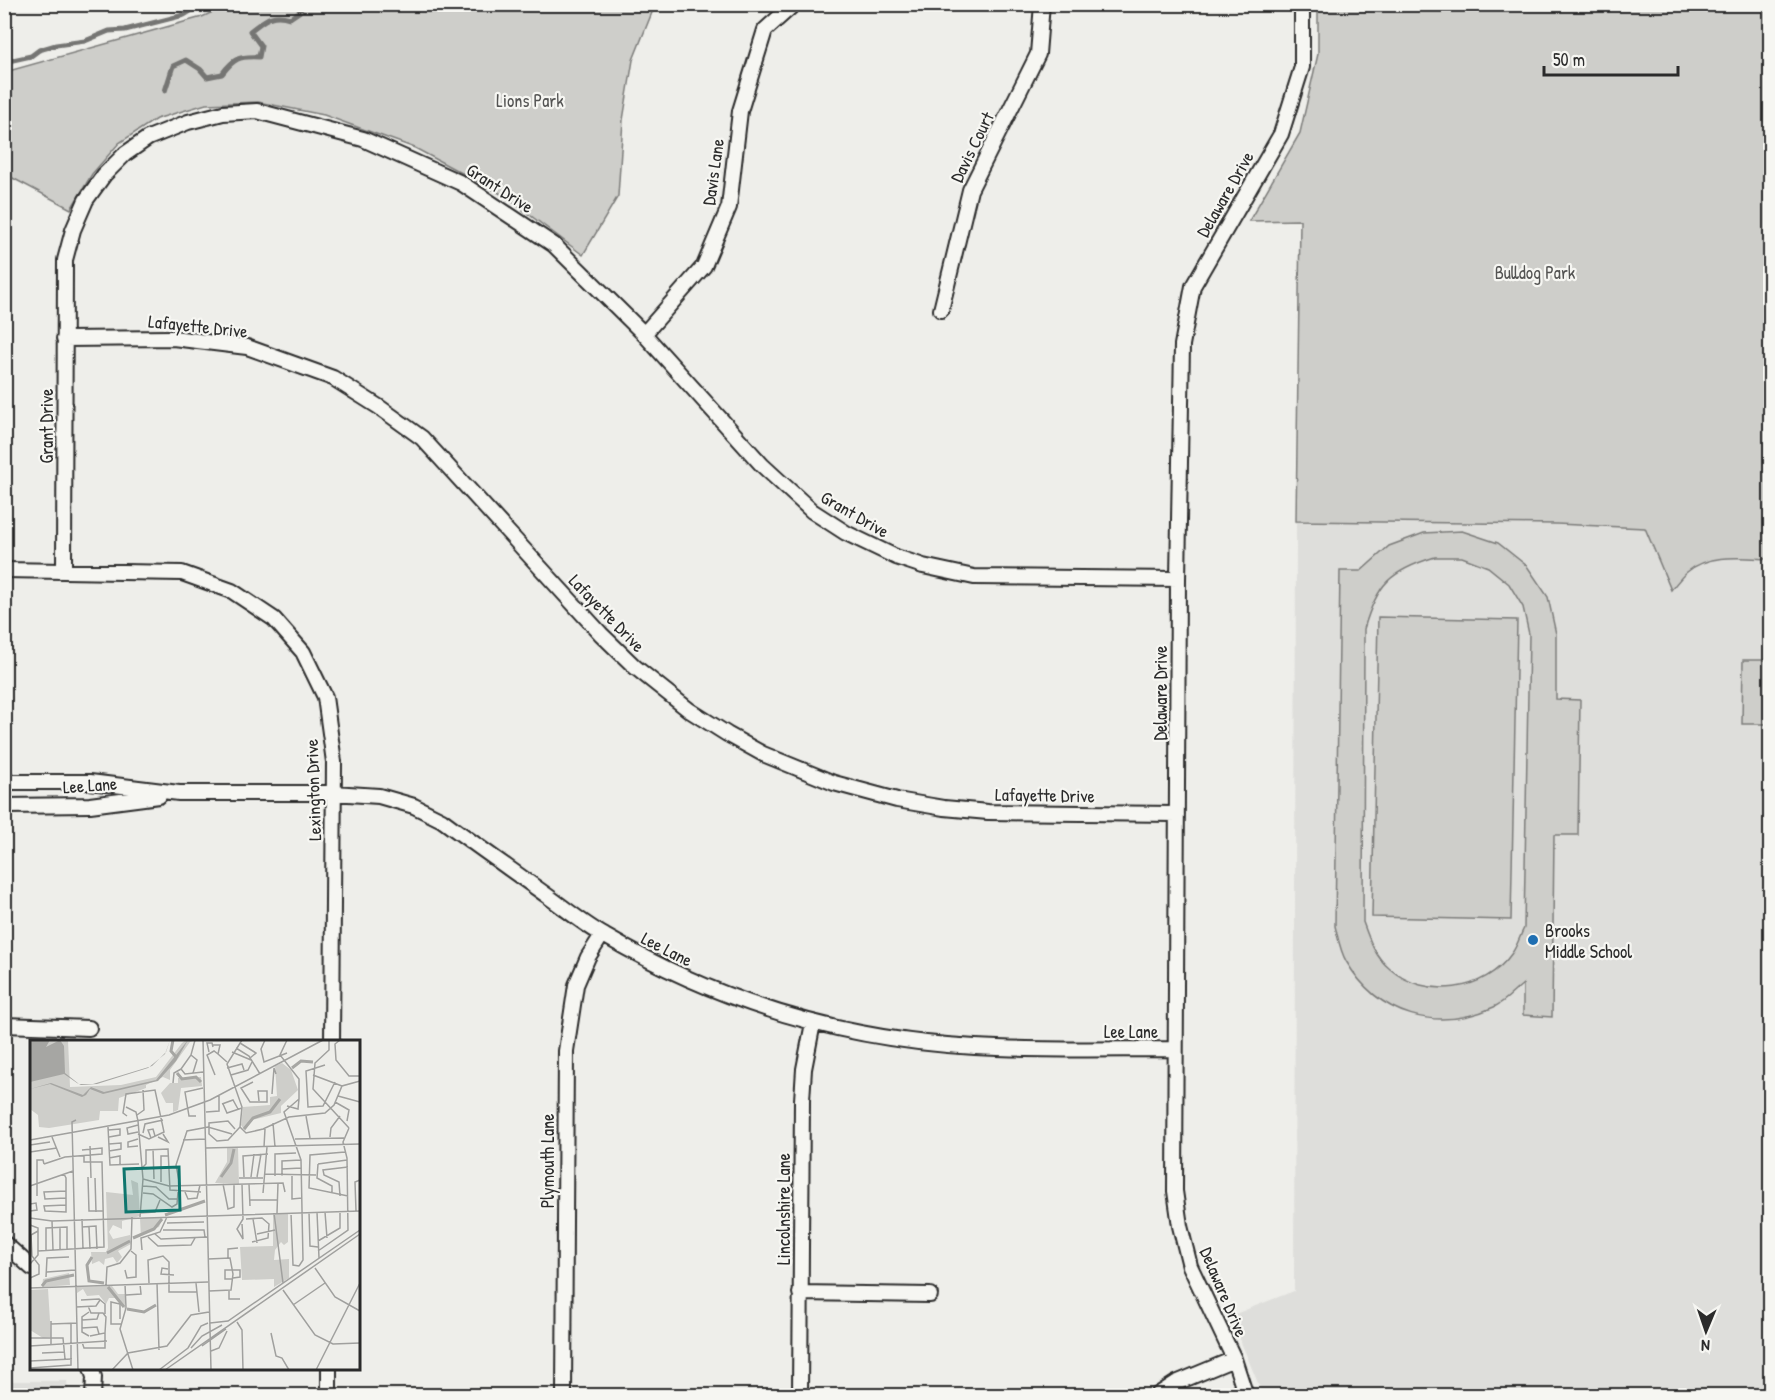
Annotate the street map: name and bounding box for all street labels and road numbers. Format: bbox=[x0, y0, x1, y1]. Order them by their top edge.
street label: Davis Court bbox=[944, 107, 1000, 186]
street label: Davis Lane bbox=[696, 137, 730, 207]
street label: Delaware Drive bbox=[1190, 147, 1260, 241]
street label: Grant Drive bbox=[462, 157, 538, 219]
street label: Lafayette Drive bbox=[147, 308, 249, 344]
street label: Grant Drive bbox=[34, 389, 59, 463]
street label: Grant Drive bbox=[816, 484, 894, 544]
street label: Lafayette Drive bbox=[563, 568, 651, 658]
street label: Delaware Drive bbox=[1148, 645, 1173, 741]
street label: Lexington Drive bbox=[299, 739, 327, 841]
street label: Lee Lane bbox=[62, 771, 118, 799]
street label: Lafayette Drive bbox=[995, 782, 1095, 808]
street label: Lee Lane bbox=[637, 926, 697, 972]
street label: Lee Lane bbox=[1104, 1019, 1158, 1044]
street label: Plymouth Lane bbox=[535, 1114, 560, 1208]
street label: Lincolnshire Lane bbox=[771, 1153, 796, 1265]
street label: Delaware Drive bbox=[1194, 1243, 1254, 1341]

